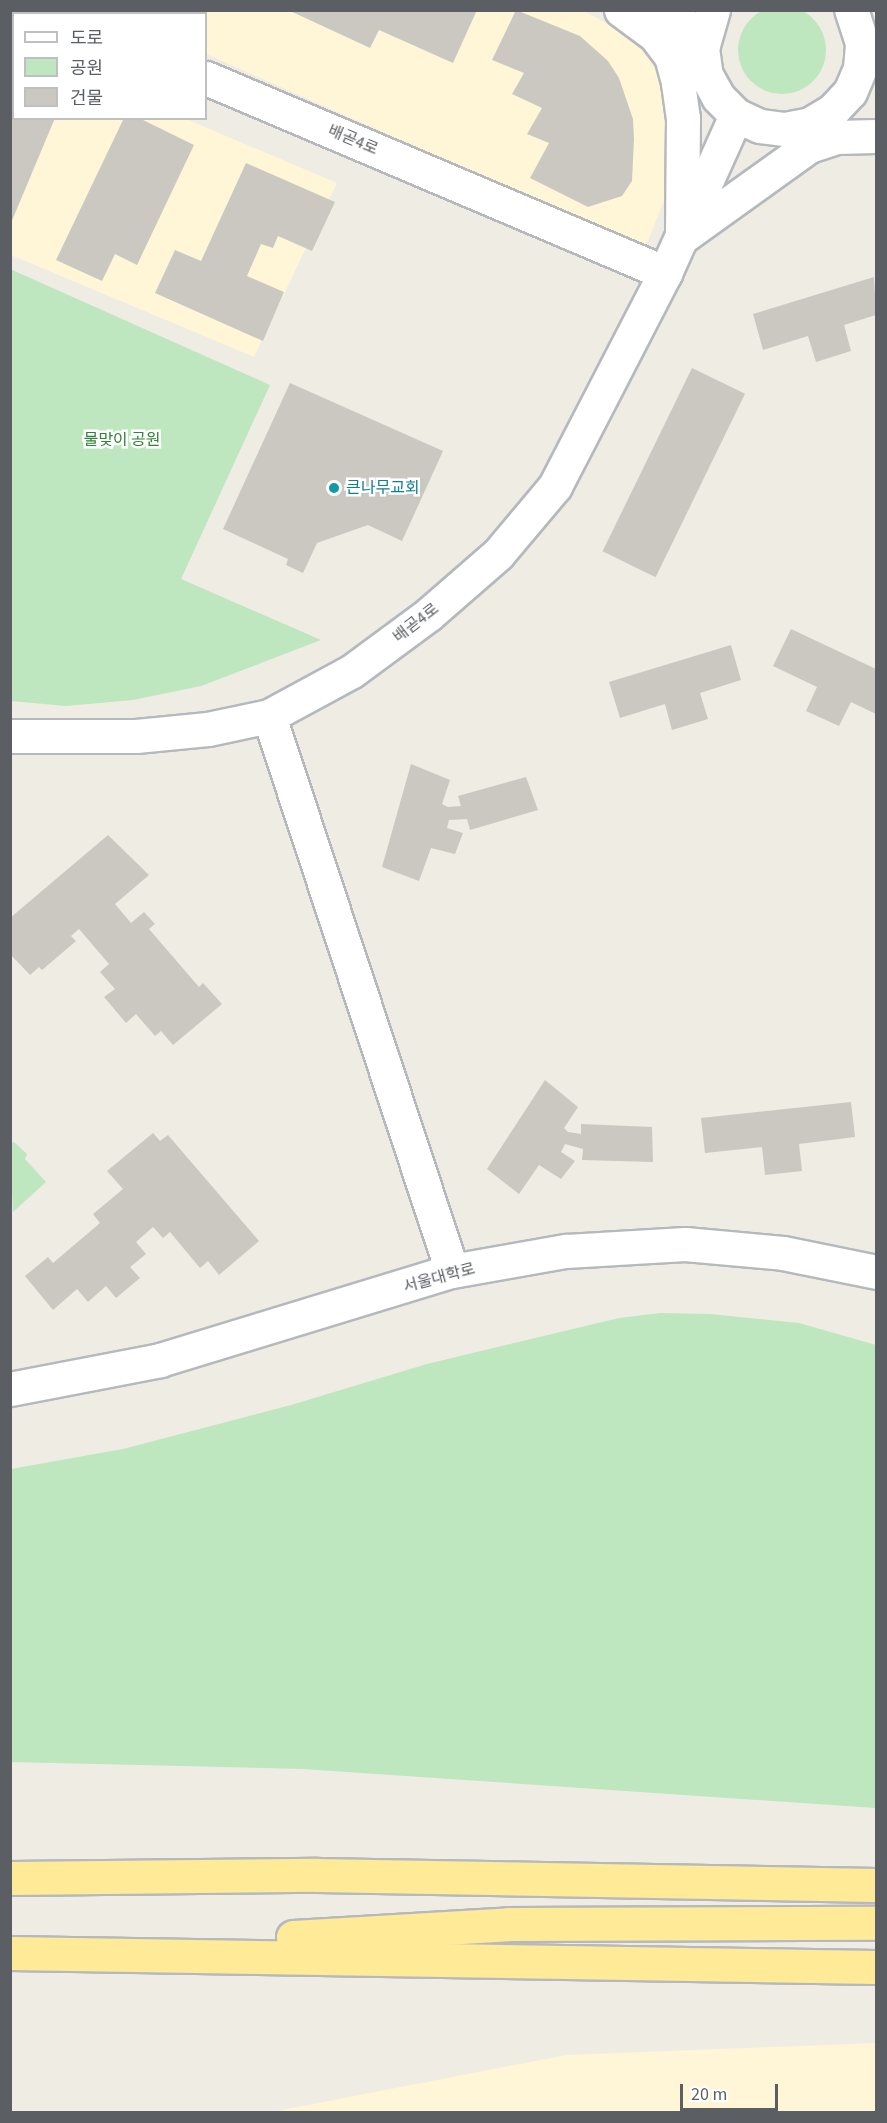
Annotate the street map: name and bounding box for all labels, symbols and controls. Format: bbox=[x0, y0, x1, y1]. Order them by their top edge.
legend bbox=[12, 12, 207, 120]
text: 도로 bbox=[70, 26, 103, 51]
text: 공원 bbox=[70, 56, 103, 81]
text: 건물 bbox=[70, 86, 103, 111]
street label: 배곧4로 bbox=[325, 121, 381, 159]
park label: 물맞이 공원 bbox=[84, 430, 160, 450]
place label: 큰나무교회 bbox=[346, 478, 420, 498]
marker: 큰나무교회 bbox=[327, 481, 341, 495]
street label: 배곧4로 bbox=[390, 599, 442, 647]
street label: 서울대학로 bbox=[401, 1259, 477, 1297]
scale bar bbox=[683, 2072, 780, 2110]
text: 20 m bbox=[691, 2082, 727, 2107]

